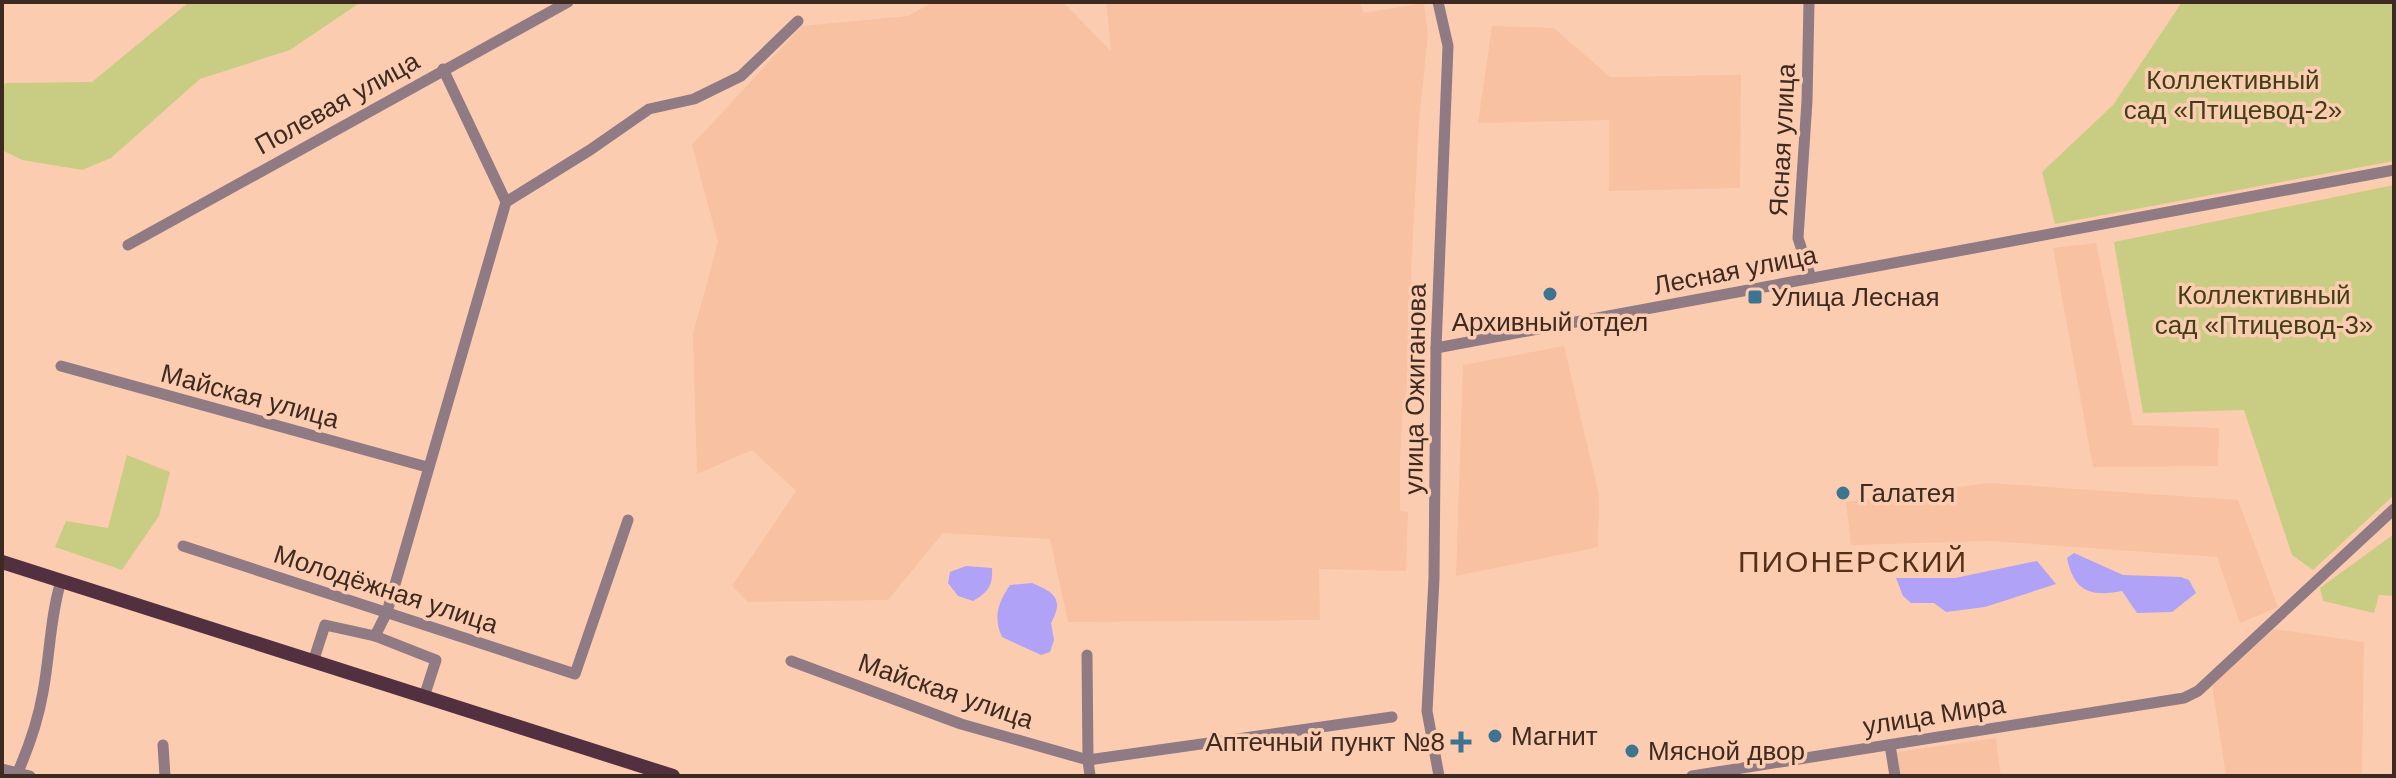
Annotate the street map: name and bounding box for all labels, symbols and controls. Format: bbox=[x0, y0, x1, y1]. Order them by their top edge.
street label: Полевая улица bbox=[250, 45, 425, 160]
street label: Ясная улица bbox=[1763, 62, 1801, 217]
park label: Коллективный сад «Птицевод-2» bbox=[2124, 65, 2342, 125]
street label: Лесная улица bbox=[1651, 239, 1820, 301]
park label: Коллективный сад «Птицевод-3» bbox=[2155, 280, 2373, 340]
place label: Улица Лесная bbox=[1771, 282, 1939, 312]
street label: улица Ожиганова bbox=[1398, 283, 1432, 495]
marker: Архивный отдел bbox=[1541, 285, 1559, 303]
marker: Улица Лесная bbox=[1746, 288, 1764, 306]
place label: Архивный отдел bbox=[1452, 307, 1648, 337]
street label: Майская улица bbox=[158, 358, 343, 434]
place label: Галатея bbox=[1859, 478, 1955, 508]
marker: Галатея bbox=[1834, 484, 1852, 502]
street label: Молодёжная улица bbox=[270, 539, 502, 640]
district label: ПИОНЕРСКИЙ bbox=[1738, 545, 1968, 578]
street label: Майская улица bbox=[855, 647, 1038, 735]
street label: улица Мира bbox=[1861, 689, 2008, 741]
place label: Магнит bbox=[1511, 721, 1598, 751]
place label: Аптечный пункт №8 bbox=[1205, 727, 1445, 757]
marker: Магнит bbox=[1486, 727, 1504, 745]
marker: Аптечный пункт №8 bbox=[1452, 733, 1470, 751]
place label: Мясной двор bbox=[1648, 736, 1805, 766]
marker: Мясной двор bbox=[1623, 742, 1641, 760]

